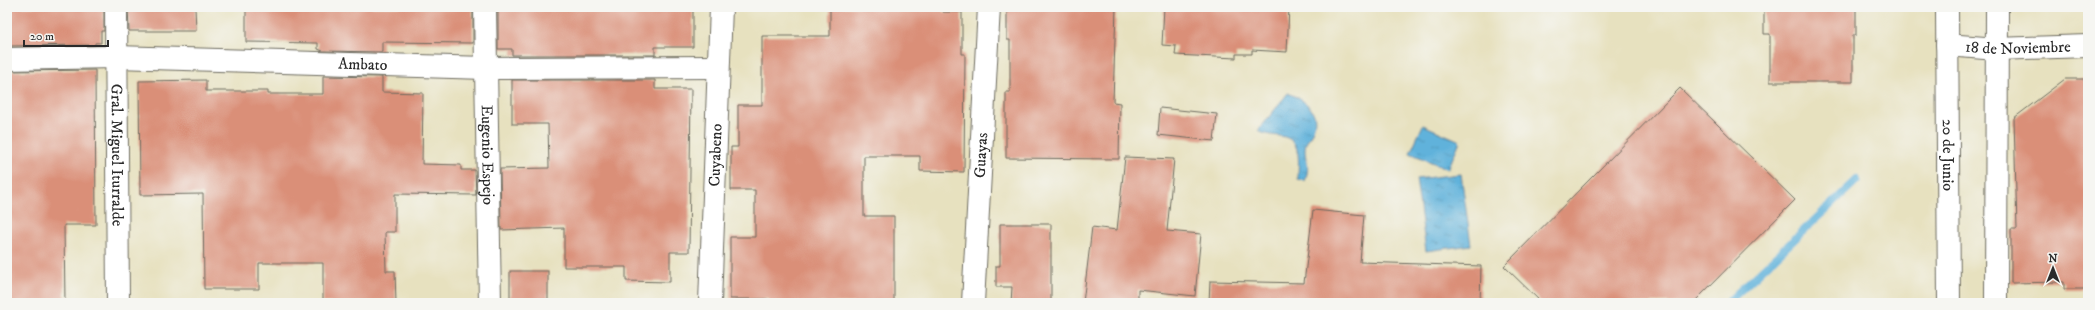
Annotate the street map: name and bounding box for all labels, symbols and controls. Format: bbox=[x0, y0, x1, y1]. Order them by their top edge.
scale bar bbox=[24, 22, 108, 48]
text: 20 m bbox=[30, 29, 54, 44]
street label: 18 de Noviembre bbox=[1964, 36, 2071, 59]
street label: Ambato bbox=[338, 54, 388, 75]
street label: Gral. Miguel Iturralde bbox=[107, 84, 127, 227]
street label: Eugenio Espejo bbox=[477, 105, 498, 205]
street label: 20 de Junio bbox=[1938, 119, 1958, 191]
street label: Cuyabeno bbox=[704, 123, 727, 187]
street label: Guayas bbox=[970, 132, 992, 178]
north arrow bbox=[2033, 248, 2073, 288]
text: N bbox=[2048, 252, 2058, 266]

